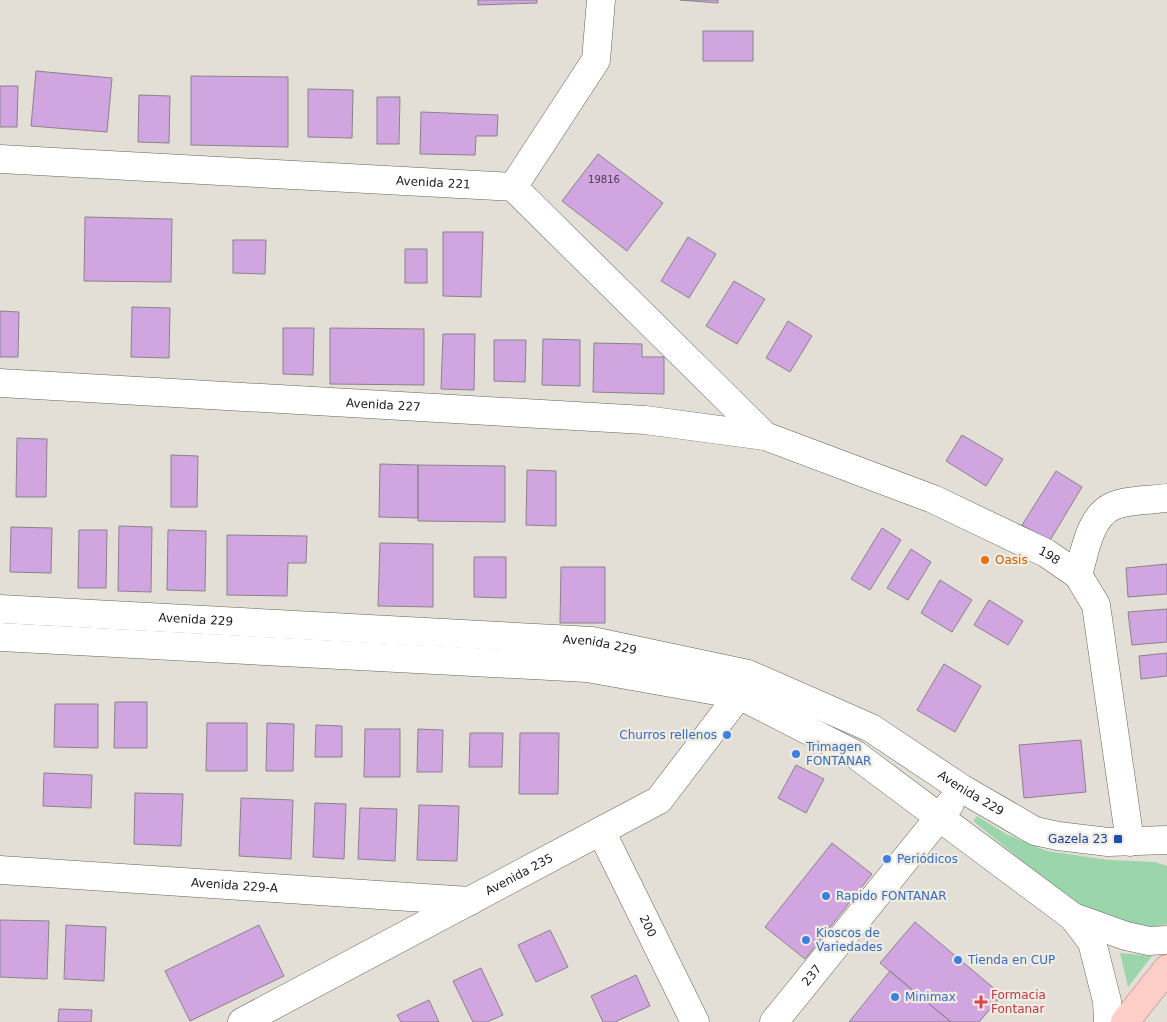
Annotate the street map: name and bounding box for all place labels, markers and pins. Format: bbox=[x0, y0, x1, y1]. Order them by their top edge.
place label: Oasis bbox=[995, 553, 1028, 567]
marker: Oasis bbox=[979, 554, 991, 566]
place label: Churros rellenos bbox=[619, 728, 717, 742]
marker: Churros rellenos bbox=[721, 729, 733, 741]
place label: Trimagen FONTANAR bbox=[805, 740, 871, 768]
marker: Trimagen FONTANAR bbox=[790, 748, 802, 760]
place label: Gazela 23 bbox=[1048, 832, 1108, 846]
marker: Gazela 23 bbox=[1112, 833, 1124, 845]
place label: Periódicos bbox=[897, 852, 958, 866]
marker: Periódicos bbox=[881, 853, 893, 865]
place label: Rapido FONTANAR bbox=[836, 889, 947, 903]
marker: Rapido FONTANAR bbox=[820, 890, 832, 902]
place label: Kioscos de Variedades bbox=[816, 926, 883, 954]
marker: Kioscos de Variedades bbox=[800, 934, 812, 946]
place label: Tienda en CUP bbox=[967, 953, 1055, 967]
marker: Tienda en CUP bbox=[952, 954, 964, 966]
place label: Formacia Fontanar bbox=[991, 988, 1046, 1016]
place label: Minimax bbox=[905, 990, 956, 1004]
marker: Minimax bbox=[889, 991, 901, 1003]
marker: Formacia Fontanar bbox=[975, 996, 987, 1008]

